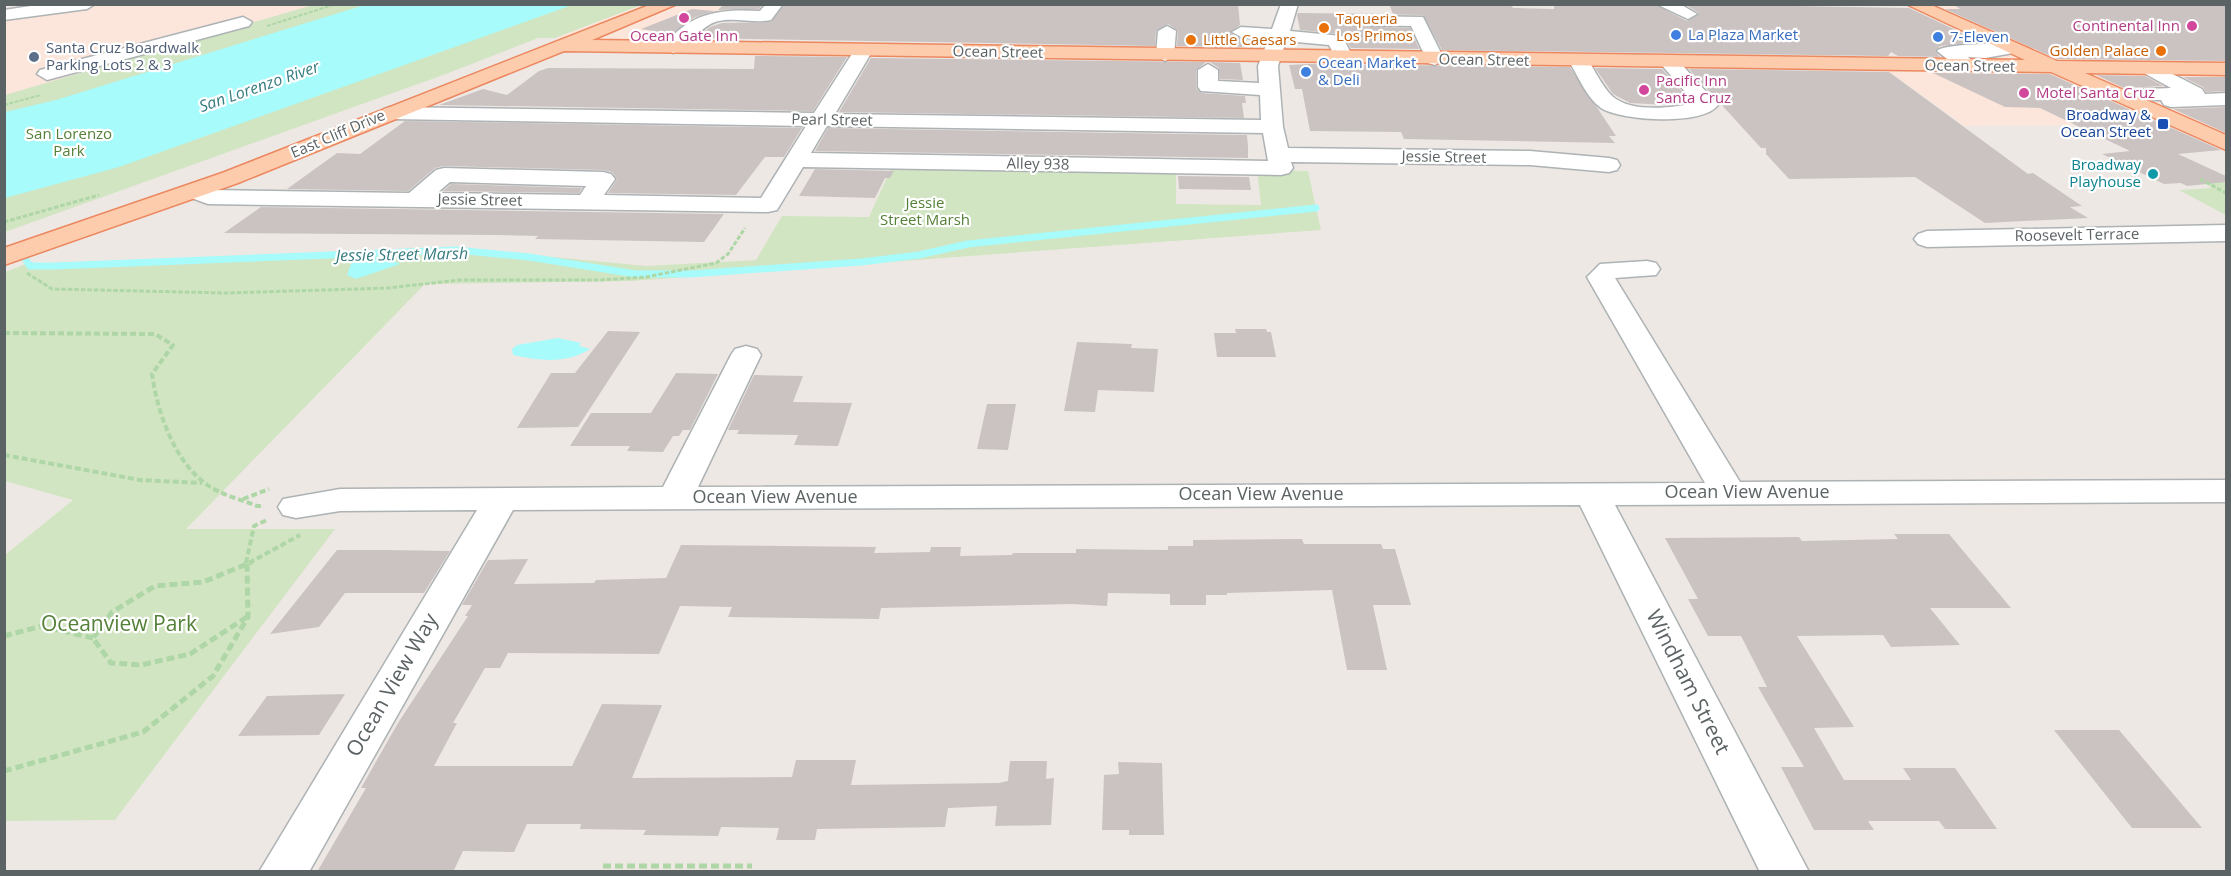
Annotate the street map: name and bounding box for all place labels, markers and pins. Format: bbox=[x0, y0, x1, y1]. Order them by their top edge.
place label: Taqueria Los Primos bbox=[1336, 8, 1413, 45]
marker: Ocean Gate Inn bbox=[677, 11, 691, 25]
place label: Continental Inn bbox=[2072, 15, 2180, 35]
marker: Continental Inn bbox=[2185, 19, 2199, 33]
marker: Taqueria Los Primos bbox=[1317, 21, 1331, 35]
place label: La Plaza Market bbox=[1688, 24, 1798, 44]
place label: Ocean Gate Inn bbox=[630, 25, 738, 45]
place label: 7-Eleven bbox=[1950, 26, 2009, 46]
marker: La Plaza Market bbox=[1669, 28, 1683, 42]
place label: Little Caesars bbox=[1203, 29, 1296, 49]
marker: 7-Eleven bbox=[1931, 30, 1945, 44]
marker: Little Caesars bbox=[1184, 33, 1198, 47]
place label: Santa Cruz Boardwalk Parking Lots 2 & 3 bbox=[46, 37, 199, 74]
place label: Golden Palace bbox=[2050, 40, 2149, 60]
marker: Golden Palace bbox=[2154, 44, 2168, 58]
marker: Santa Cruz Boardwalk Parking Lots 2 & 3 bbox=[27, 50, 41, 64]
place label: Ocean Market & Deli bbox=[1318, 52, 1416, 89]
marker: Ocean Market & Deli bbox=[1299, 65, 1313, 79]
place label: Pacific Inn Santa Cruz bbox=[1656, 70, 1731, 107]
place label: Motel Santa Cruz bbox=[2036, 82, 2155, 102]
marker: Pacific Inn Santa Cruz bbox=[1637, 83, 1651, 97]
marker: Motel Santa Cruz bbox=[2017, 86, 2031, 100]
place label: Broadway & Ocean Street bbox=[2060, 104, 2151, 141]
marker: Broadway & Ocean Street bbox=[2156, 117, 2170, 131]
place label: Broadway Playhouse bbox=[2069, 154, 2141, 191]
marker: Broadway Playhouse bbox=[2146, 167, 2160, 181]

